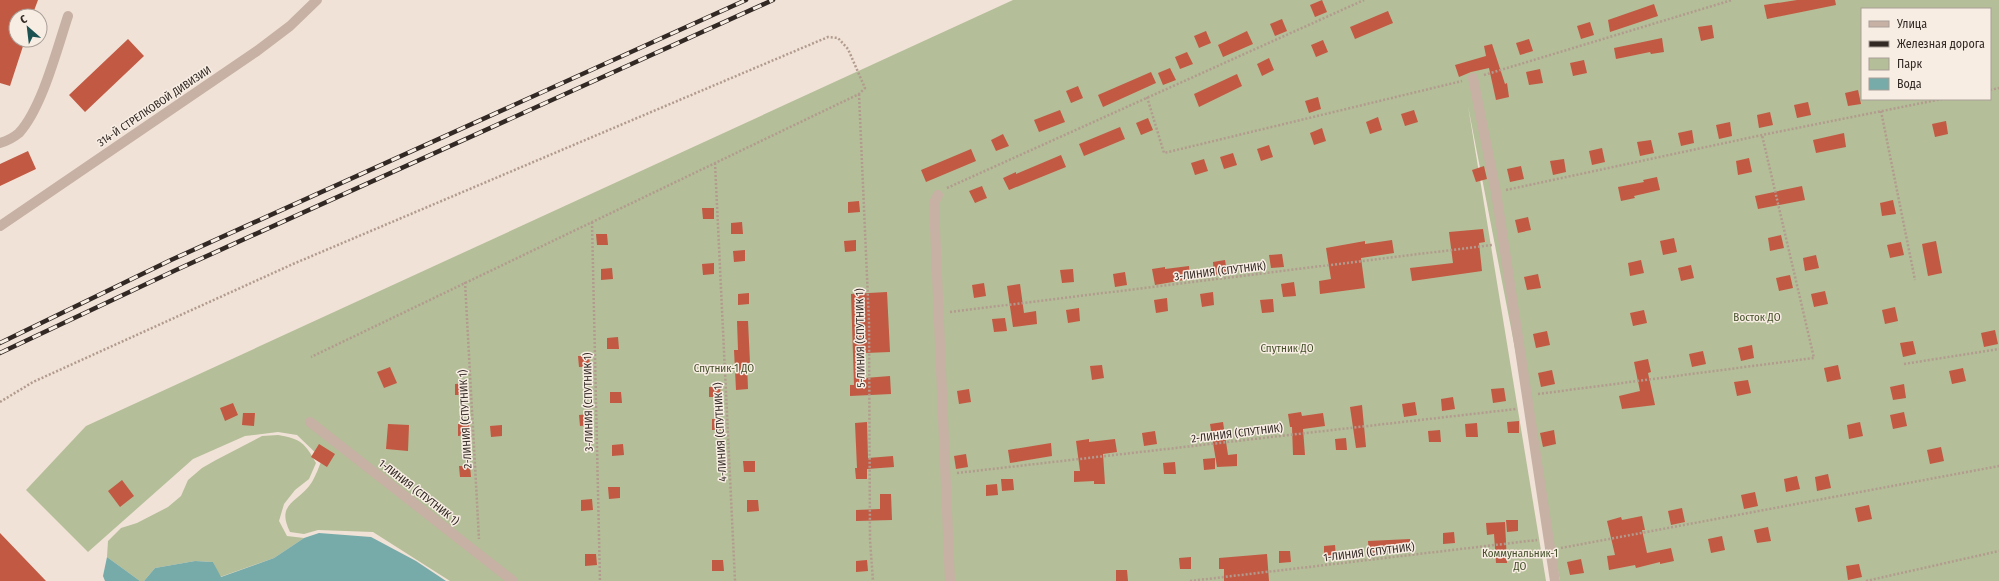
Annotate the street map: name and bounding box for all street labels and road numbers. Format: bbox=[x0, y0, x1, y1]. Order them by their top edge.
street label: 314-Й СТРЕЛКОВОЙ ДИВИЗИИ bbox=[95, 63, 214, 149]
street label: 3-ЛИНИЯ (СПУТНИК) bbox=[1174, 259, 1267, 284]
street label: 5-ЛИНИЯ (СПУТНИК 1) bbox=[853, 288, 868, 388]
street label: 3-ЛИНИЯ (СПУТНИК 1) bbox=[581, 352, 596, 452]
street label: 2-ЛИНИЯ (СПУТНИК 1) bbox=[456, 369, 475, 469]
street label: 4-ЛИНИЯ (СПУТНИК 1) bbox=[711, 382, 730, 482]
street label: 2-ЛИНИЯ (СПУТНИК) bbox=[1191, 421, 1284, 446]
street label: 1-ЛИНИЯ (СПУТНИК 1) bbox=[376, 457, 461, 528]
street label: 1-ЛИНИЯ (СПУТНИК) bbox=[1323, 540, 1415, 565]

